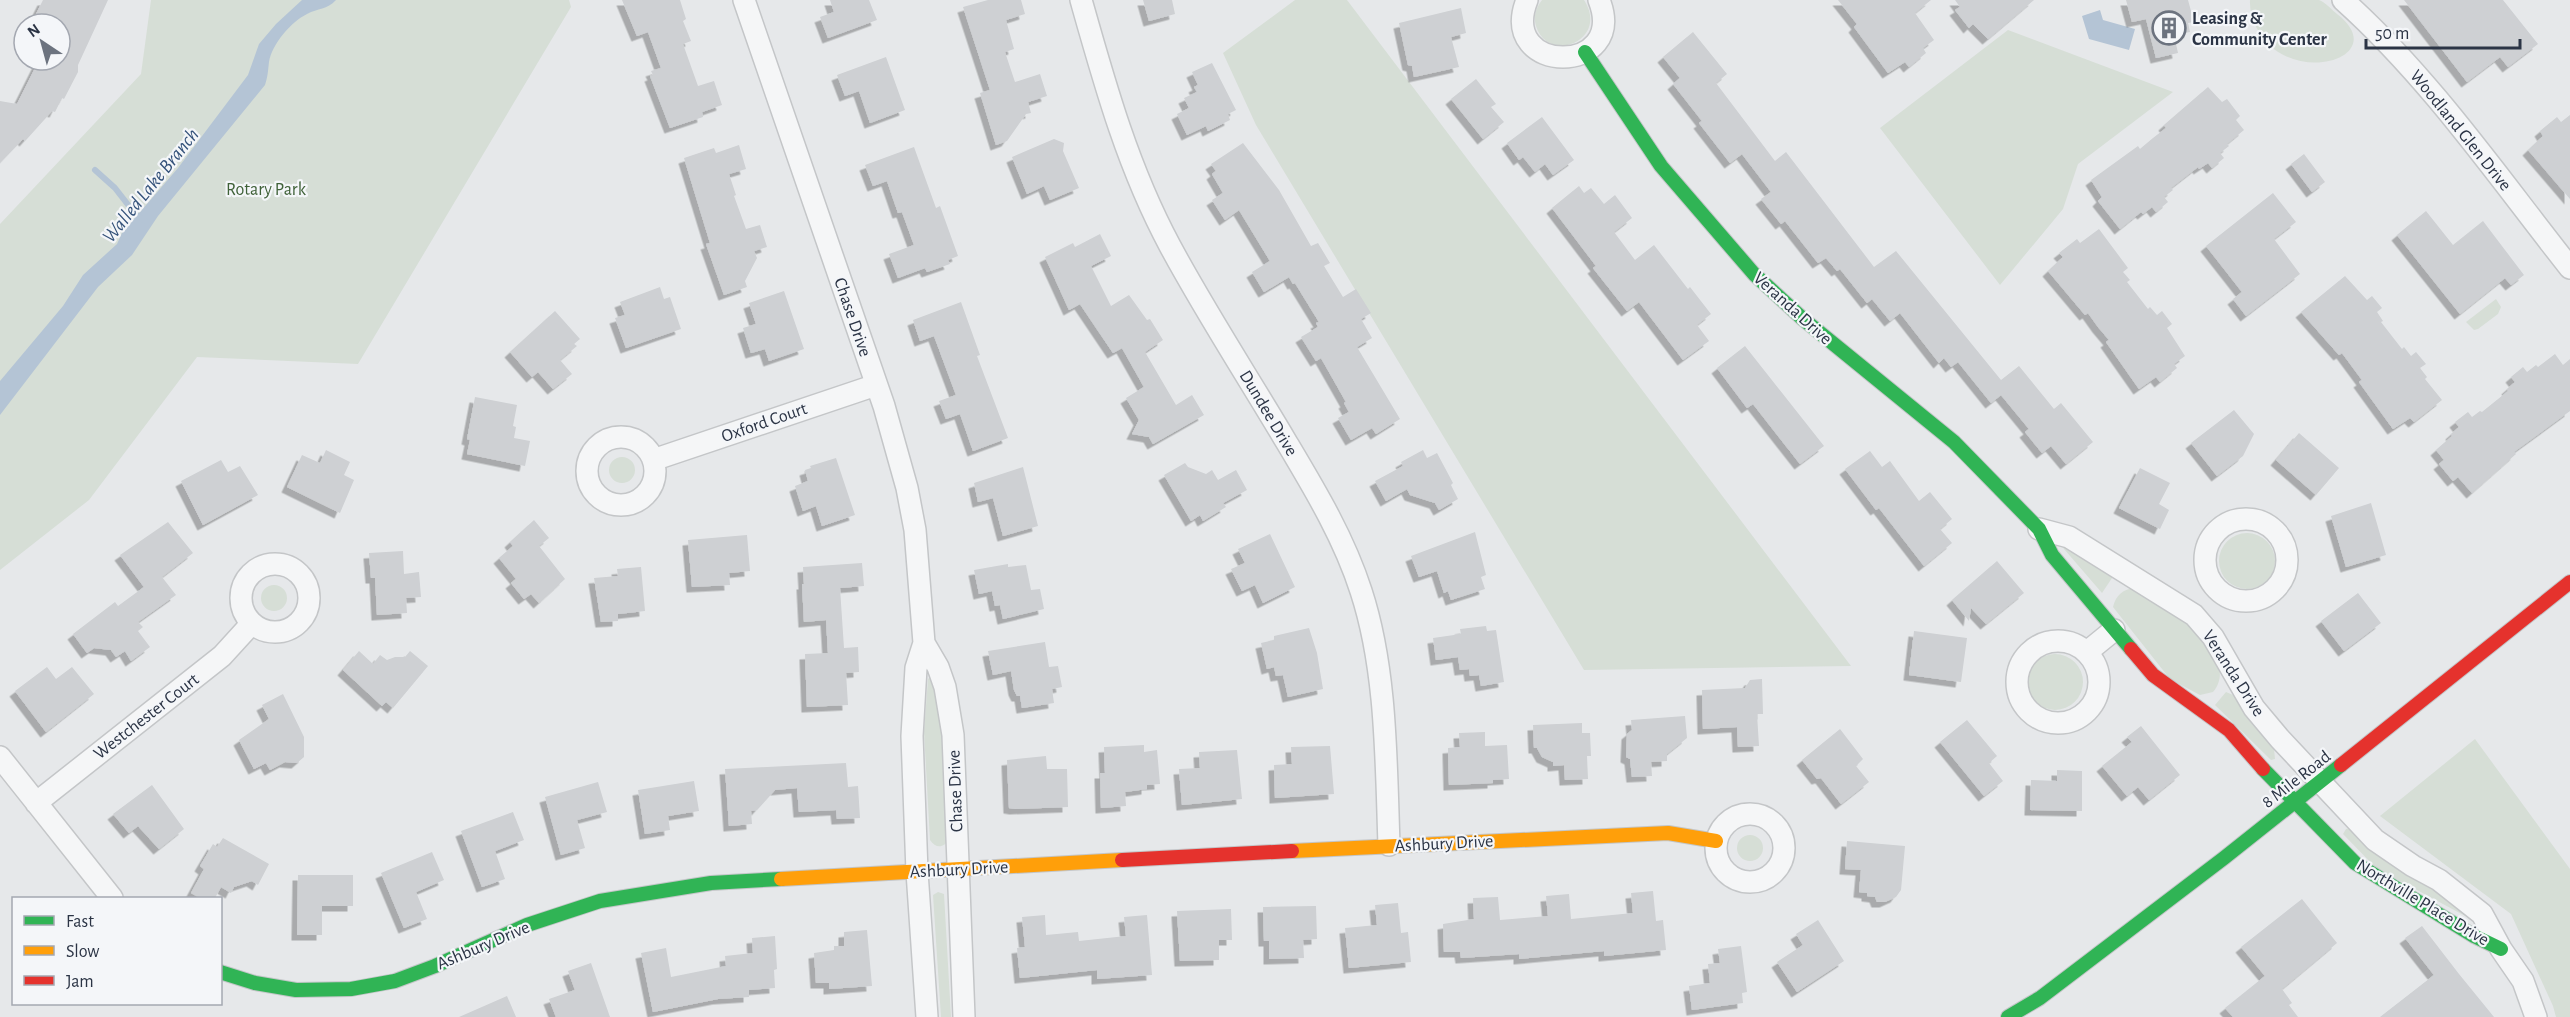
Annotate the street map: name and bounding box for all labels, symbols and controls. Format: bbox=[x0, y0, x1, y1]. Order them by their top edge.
building icon: Leasing & Community Center bbox=[2151, 10, 2187, 46]
place label: Leasing & Community Center bbox=[2192, 10, 2328, 49]
north arrow bbox=[12, 12, 72, 72]
scale bar bbox=[2366, 12, 2520, 50]
text: N bbox=[25, 21, 43, 40]
text: 50 m bbox=[2375, 25, 2409, 43]
street label: Woodland Glen Drive bbox=[2406, 67, 2514, 194]
water label: Walled Lake Branch bbox=[99, 125, 203, 247]
park label: Rotary Park bbox=[226, 181, 307, 199]
street label: Veranda Drive bbox=[1750, 269, 1835, 348]
street label: Chase Drive bbox=[830, 275, 874, 359]
street label: Dundee Drive bbox=[1236, 368, 1301, 459]
street label: Oxford Court bbox=[719, 400, 810, 446]
street label: Veranda Drive bbox=[2199, 627, 2268, 720]
street label: Westchester Court bbox=[91, 670, 203, 763]
street label: 8 Mile Road bbox=[2259, 748, 2334, 812]
street label: Chase Drive bbox=[946, 749, 966, 832]
street label: Ashbury Drive bbox=[1394, 832, 1494, 856]
street label: Northville Place Drive bbox=[2353, 856, 2492, 949]
street label: Ashbury Drive bbox=[909, 858, 1009, 882]
legend bbox=[12, 897, 222, 1005]
text: Fast bbox=[66, 913, 94, 931]
street label: Ashbury Drive bbox=[434, 918, 532, 974]
text: Slow bbox=[66, 943, 99, 961]
text: Jam bbox=[66, 973, 94, 991]

